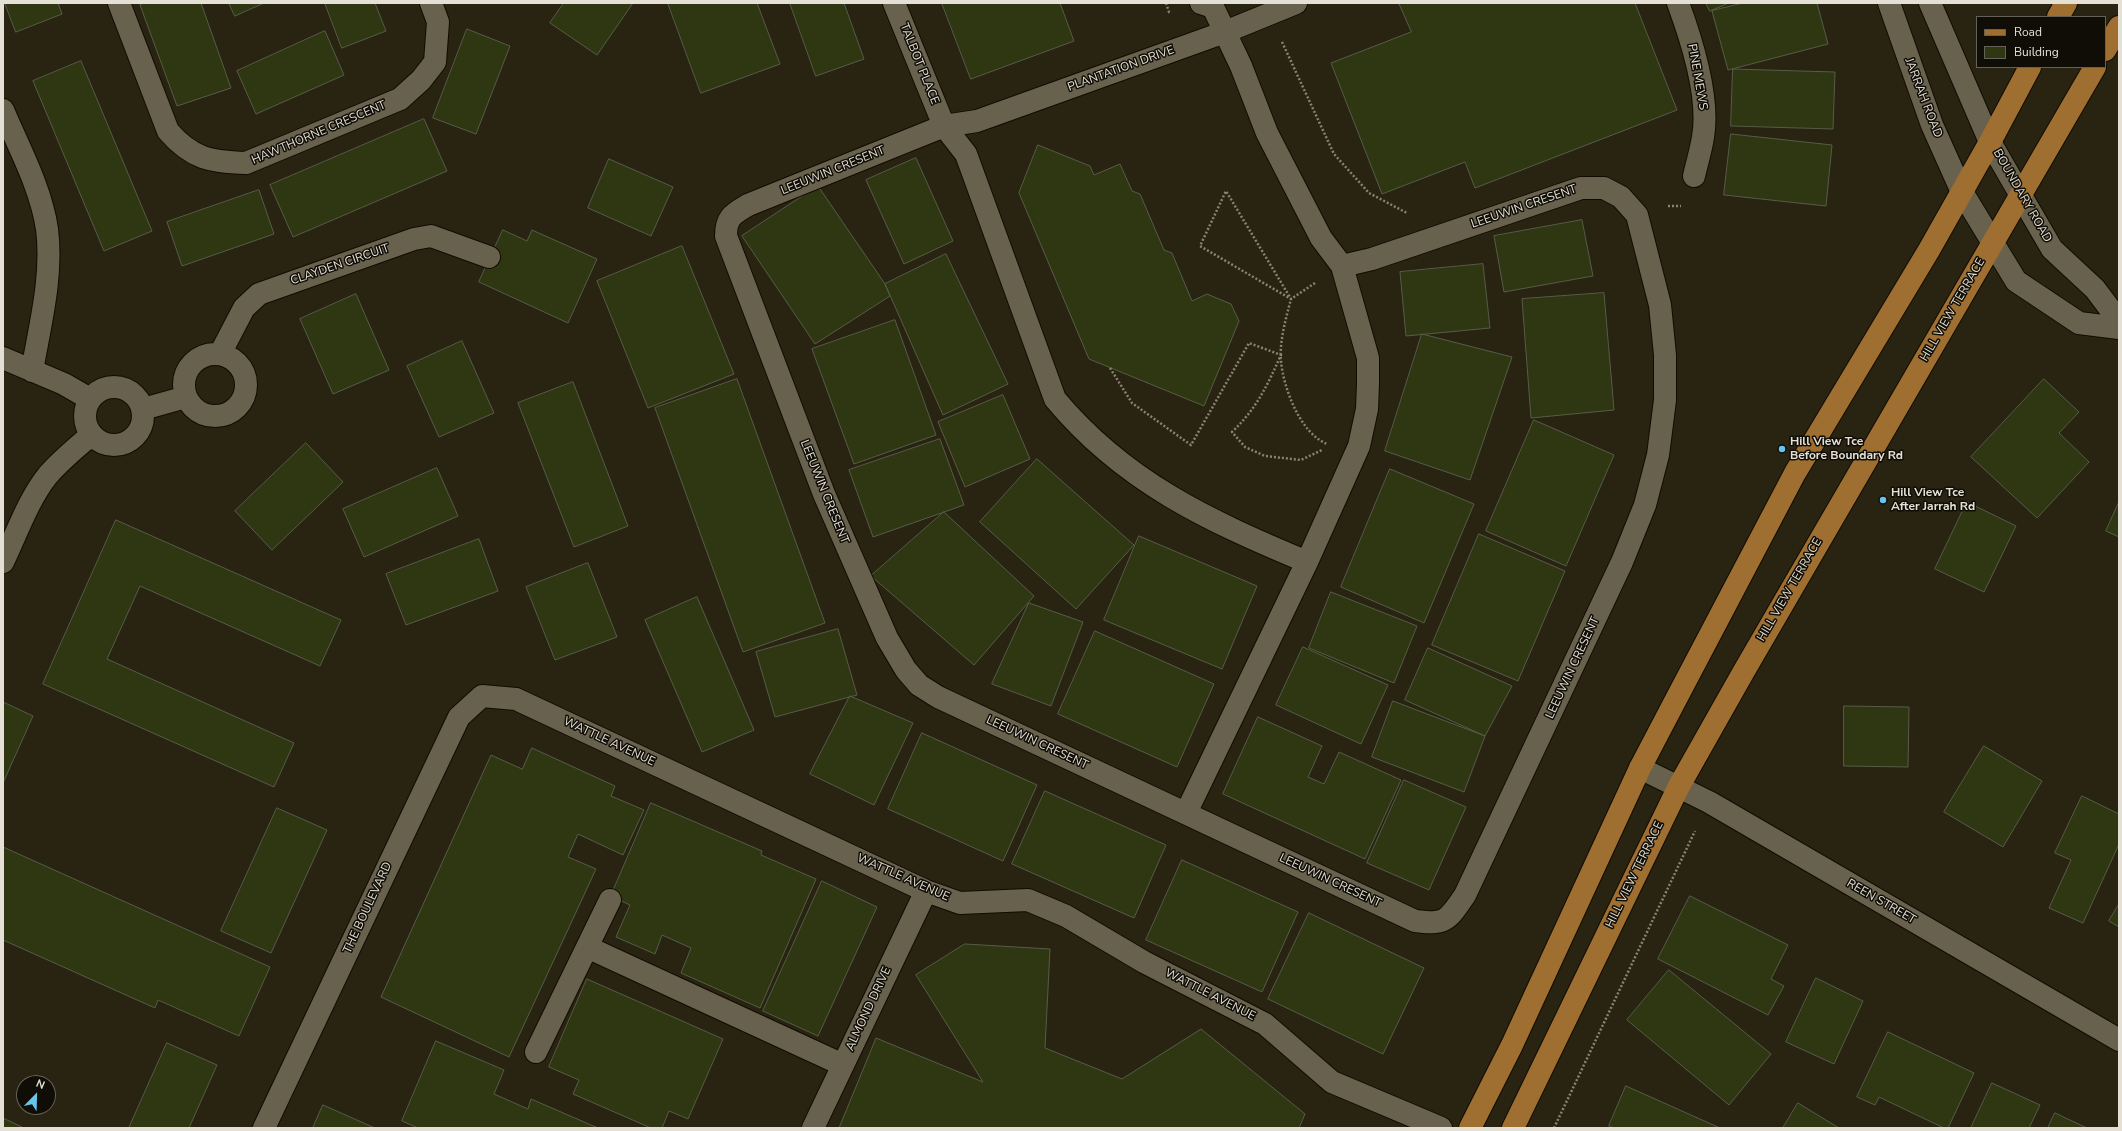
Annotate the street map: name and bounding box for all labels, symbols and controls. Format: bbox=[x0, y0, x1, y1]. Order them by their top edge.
legend bbox=[1976, 16, 2106, 68]
street label: TALBOT PLACE bbox=[896, 21, 942, 107]
text: Road bbox=[2014, 24, 2042, 40]
street label: PLANTATION DRIVE bbox=[1066, 43, 1176, 95]
street label: PINE MEWS bbox=[1684, 43, 1710, 111]
text: Building bbox=[2014, 44, 2059, 60]
street label: JARRAH ROAD bbox=[1901, 56, 1945, 140]
street label: HAWTHORNE CRESCENT bbox=[250, 98, 388, 168]
street label: LEEUWIN CRESENT bbox=[779, 144, 887, 198]
street label: BOUNDARY ROAD bbox=[1989, 147, 2055, 245]
street label: LEEUWIN CRESENT bbox=[1469, 182, 1579, 232]
street label: CLAYDEN CIRCUIT bbox=[289, 241, 391, 289]
street label: HILL VIEW TERRACE bbox=[1918, 256, 1988, 364]
place label: Hill View Tce Before Boundary Rd bbox=[1790, 435, 1903, 463]
street label: LEEUWIN CRESENT bbox=[797, 438, 851, 546]
marker: Hill View Tce Before Boundary Rd bbox=[1777, 444, 1787, 454]
place label: Hill View Tce After Jarrah Rd bbox=[1891, 486, 1975, 514]
marker: Hill View Tce After Jarrah Rd bbox=[1878, 495, 1888, 505]
street label: HILL VIEW TERRACE bbox=[1755, 536, 1825, 644]
street label: LEEUWIN CRESENT bbox=[1543, 615, 1603, 721]
street label: LEEUWIN CRESENT bbox=[984, 713, 1090, 773]
street label: WATTLE AVENUE bbox=[561, 714, 657, 770]
street label: HILL VIEW TERRACE bbox=[1603, 819, 1667, 931]
street label: WATTLE AVENUE bbox=[855, 851, 951, 905]
street label: LEEUWIN CRESENT bbox=[1277, 851, 1383, 911]
street label: THE BOULEVARD bbox=[341, 860, 395, 956]
street label: REEN STREET bbox=[1844, 876, 1918, 928]
street label: ALMOND DRIVE bbox=[843, 965, 895, 1053]
street label: WATTLE AVENUE bbox=[1162, 966, 1258, 1024]
north arrow bbox=[16, 1075, 56, 1115]
text: N bbox=[34, 1076, 47, 1093]

